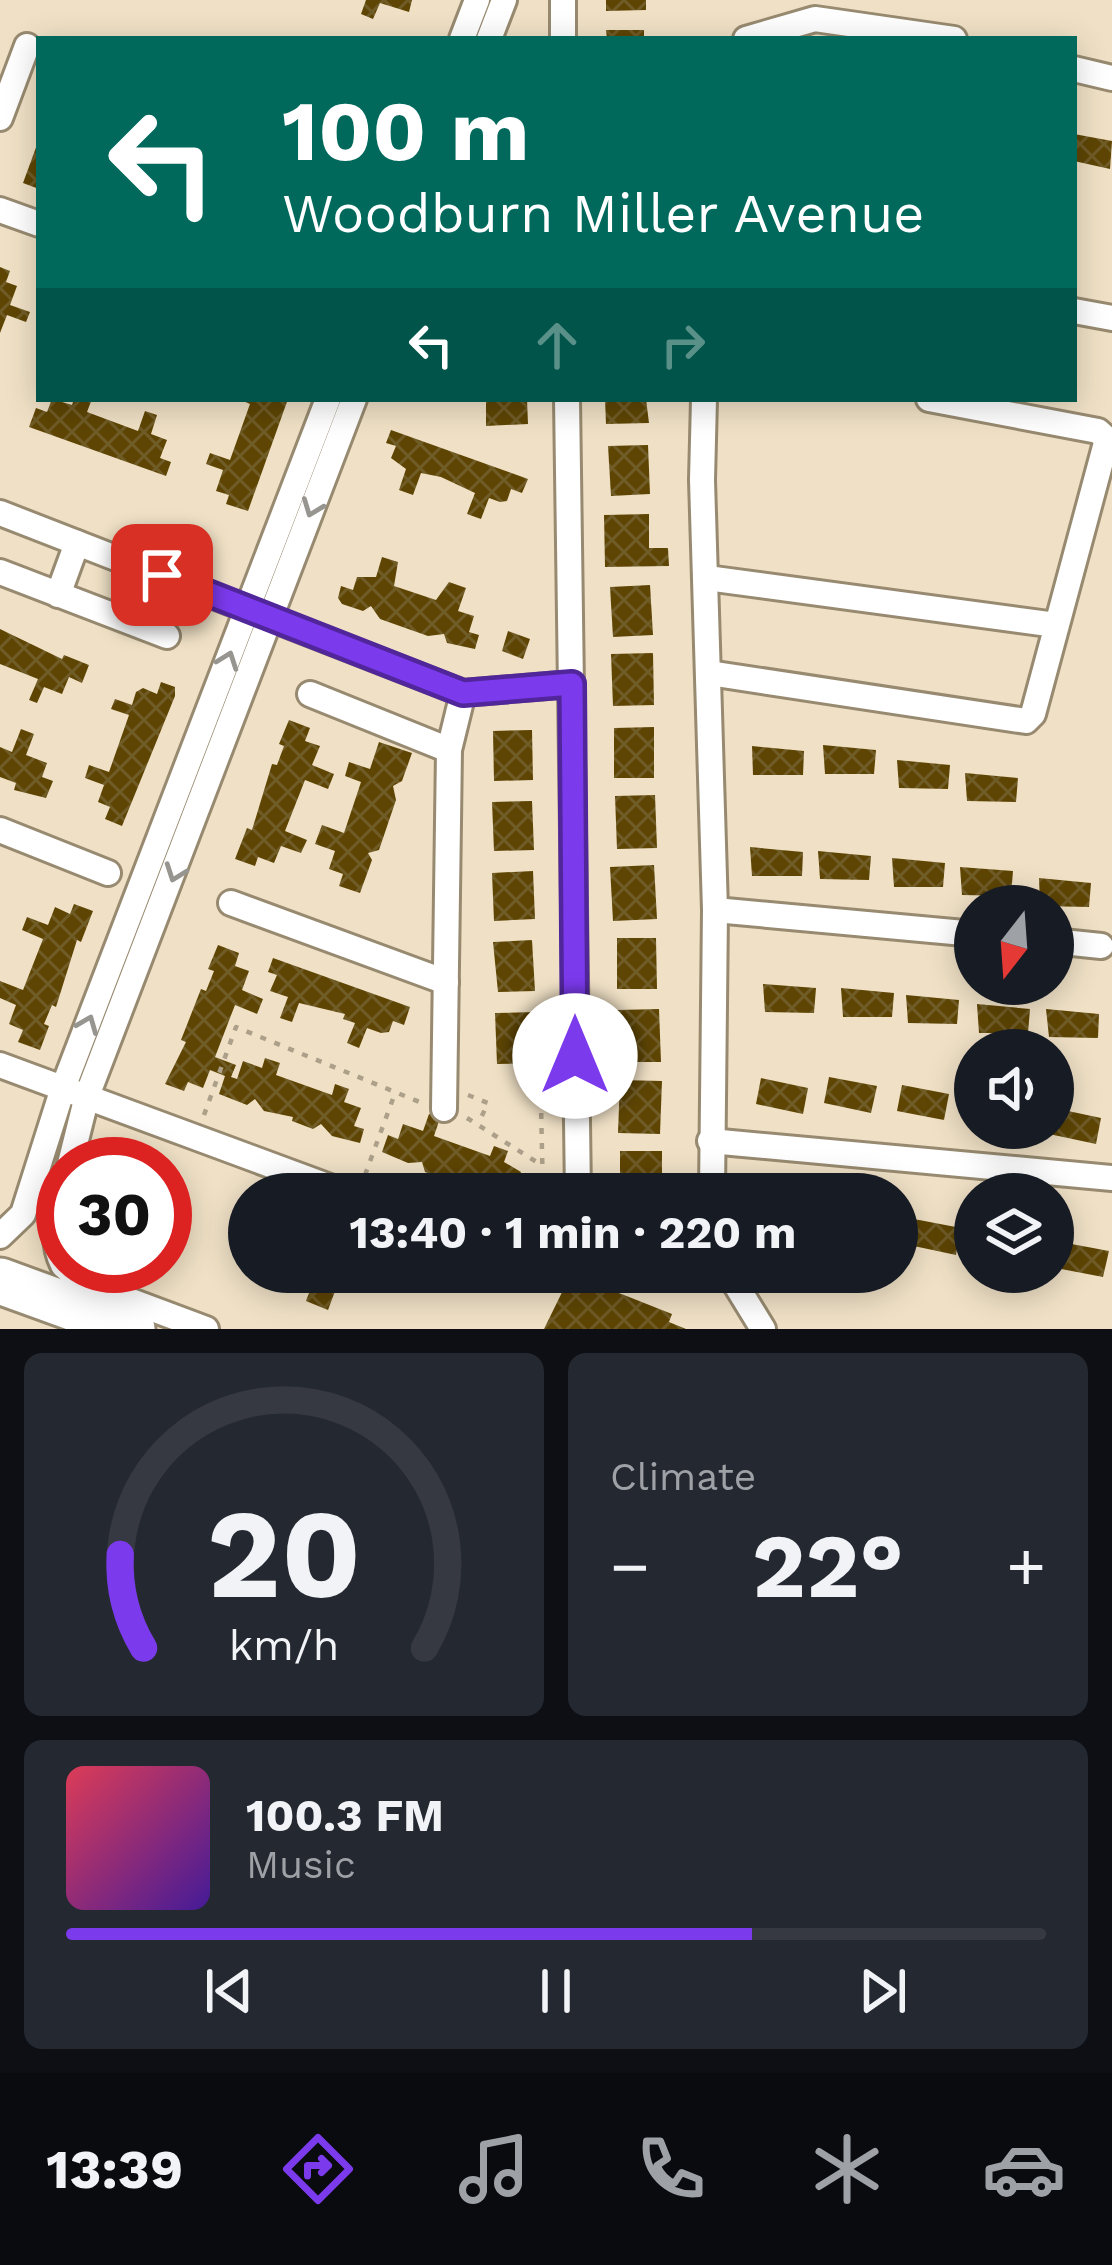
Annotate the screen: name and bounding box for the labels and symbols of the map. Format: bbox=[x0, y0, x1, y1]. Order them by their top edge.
one-way arrow bbox=[302, 496, 326, 517]
pin bbox=[111, 524, 213, 626]
one-way arrow bbox=[213, 651, 238, 672]
one-way arrow bbox=[164, 861, 189, 882]
north arrow bbox=[954, 885, 1074, 1005]
position arrow bbox=[512, 993, 638, 1119]
one-way arrow bbox=[74, 1015, 99, 1036]
speed limit sign: 30 bbox=[36, 1137, 192, 1293]

